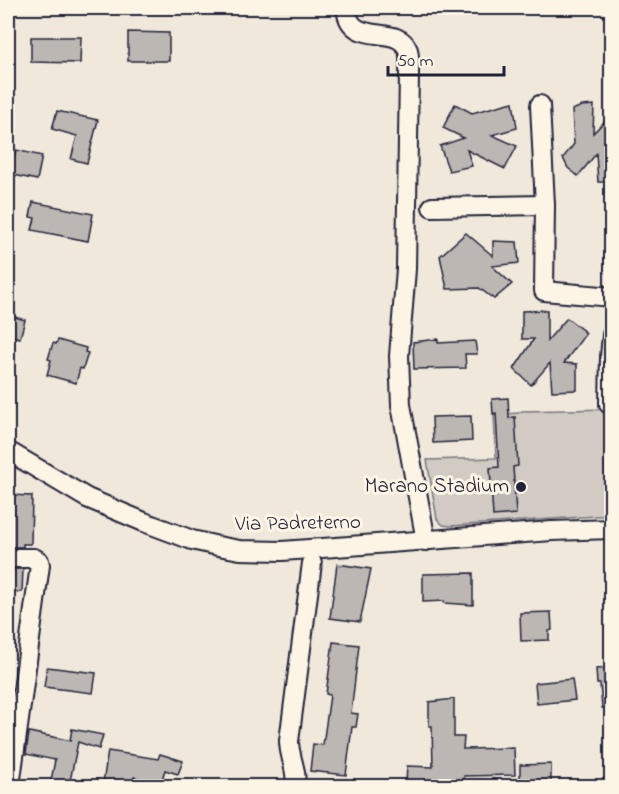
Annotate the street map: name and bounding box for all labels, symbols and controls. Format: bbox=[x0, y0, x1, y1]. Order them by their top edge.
scale bar bbox=[388, 39, 504, 77]
text: 50 m bbox=[397, 49, 434, 75]
place label: Marano Stadium bbox=[365, 472, 509, 502]
marker: Marano Stadium bbox=[514, 480, 528, 494]
street label: Via Padreterno bbox=[234, 508, 361, 540]

